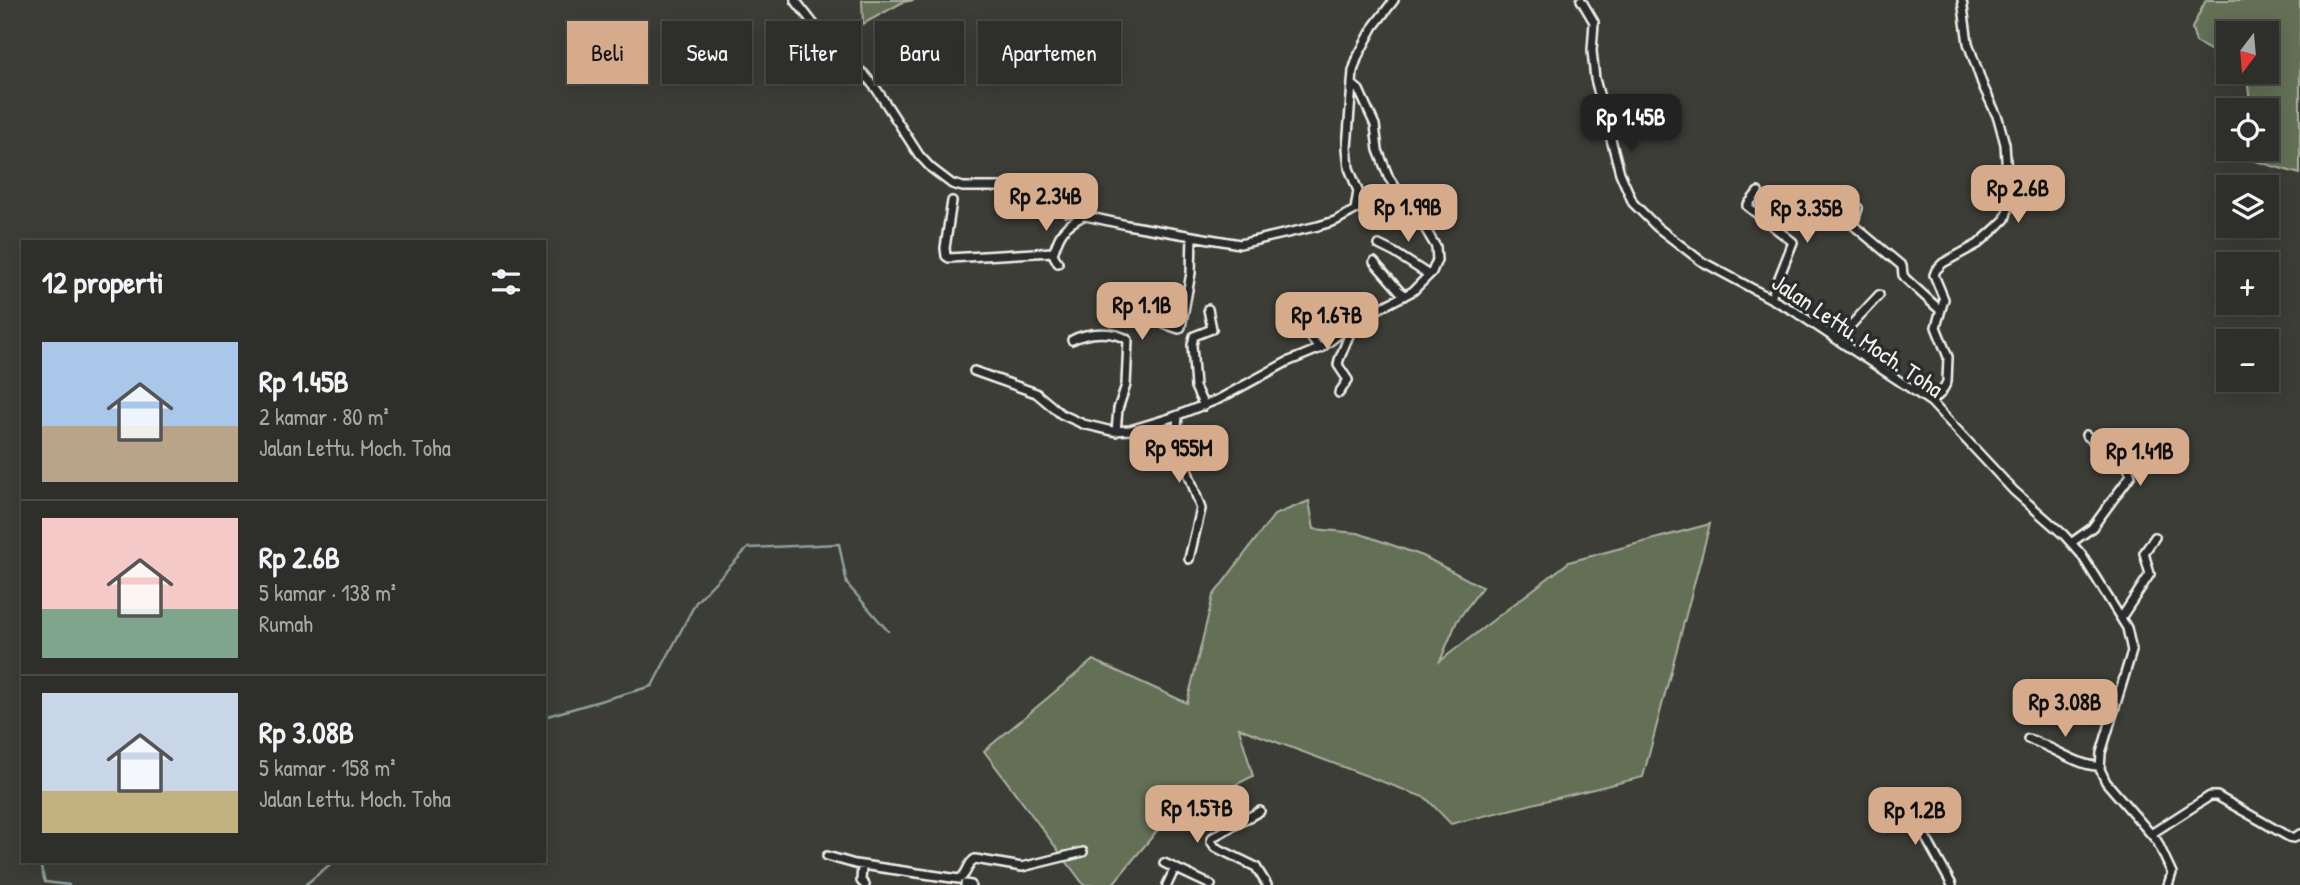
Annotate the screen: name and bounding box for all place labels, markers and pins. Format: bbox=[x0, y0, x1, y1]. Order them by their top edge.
pin: Rp 1.45B bbox=[1559, 94, 1703, 154]
pin: Rp 2.6B bbox=[1953, 166, 2083, 225]
pin: Rp 2.34B bbox=[974, 174, 1118, 233]
pin: Rp 1.99B bbox=[1336, 184, 1480, 244]
pin: Rp 3.35B bbox=[1735, 186, 1879, 245]
pin: Rp 1.1B bbox=[1077, 282, 1207, 342]
pin: Rp 1.67B bbox=[1255, 292, 1399, 352]
pin: Rp 955M bbox=[1114, 426, 1244, 485]
pin: Rp 1.41B bbox=[2068, 428, 2212, 488]
pin: Rp 3.08B bbox=[1993, 680, 2137, 739]
pin: Rp 1.57B bbox=[1125, 786, 1269, 845]
pin: Rp 1.2B bbox=[1850, 788, 1980, 847]

